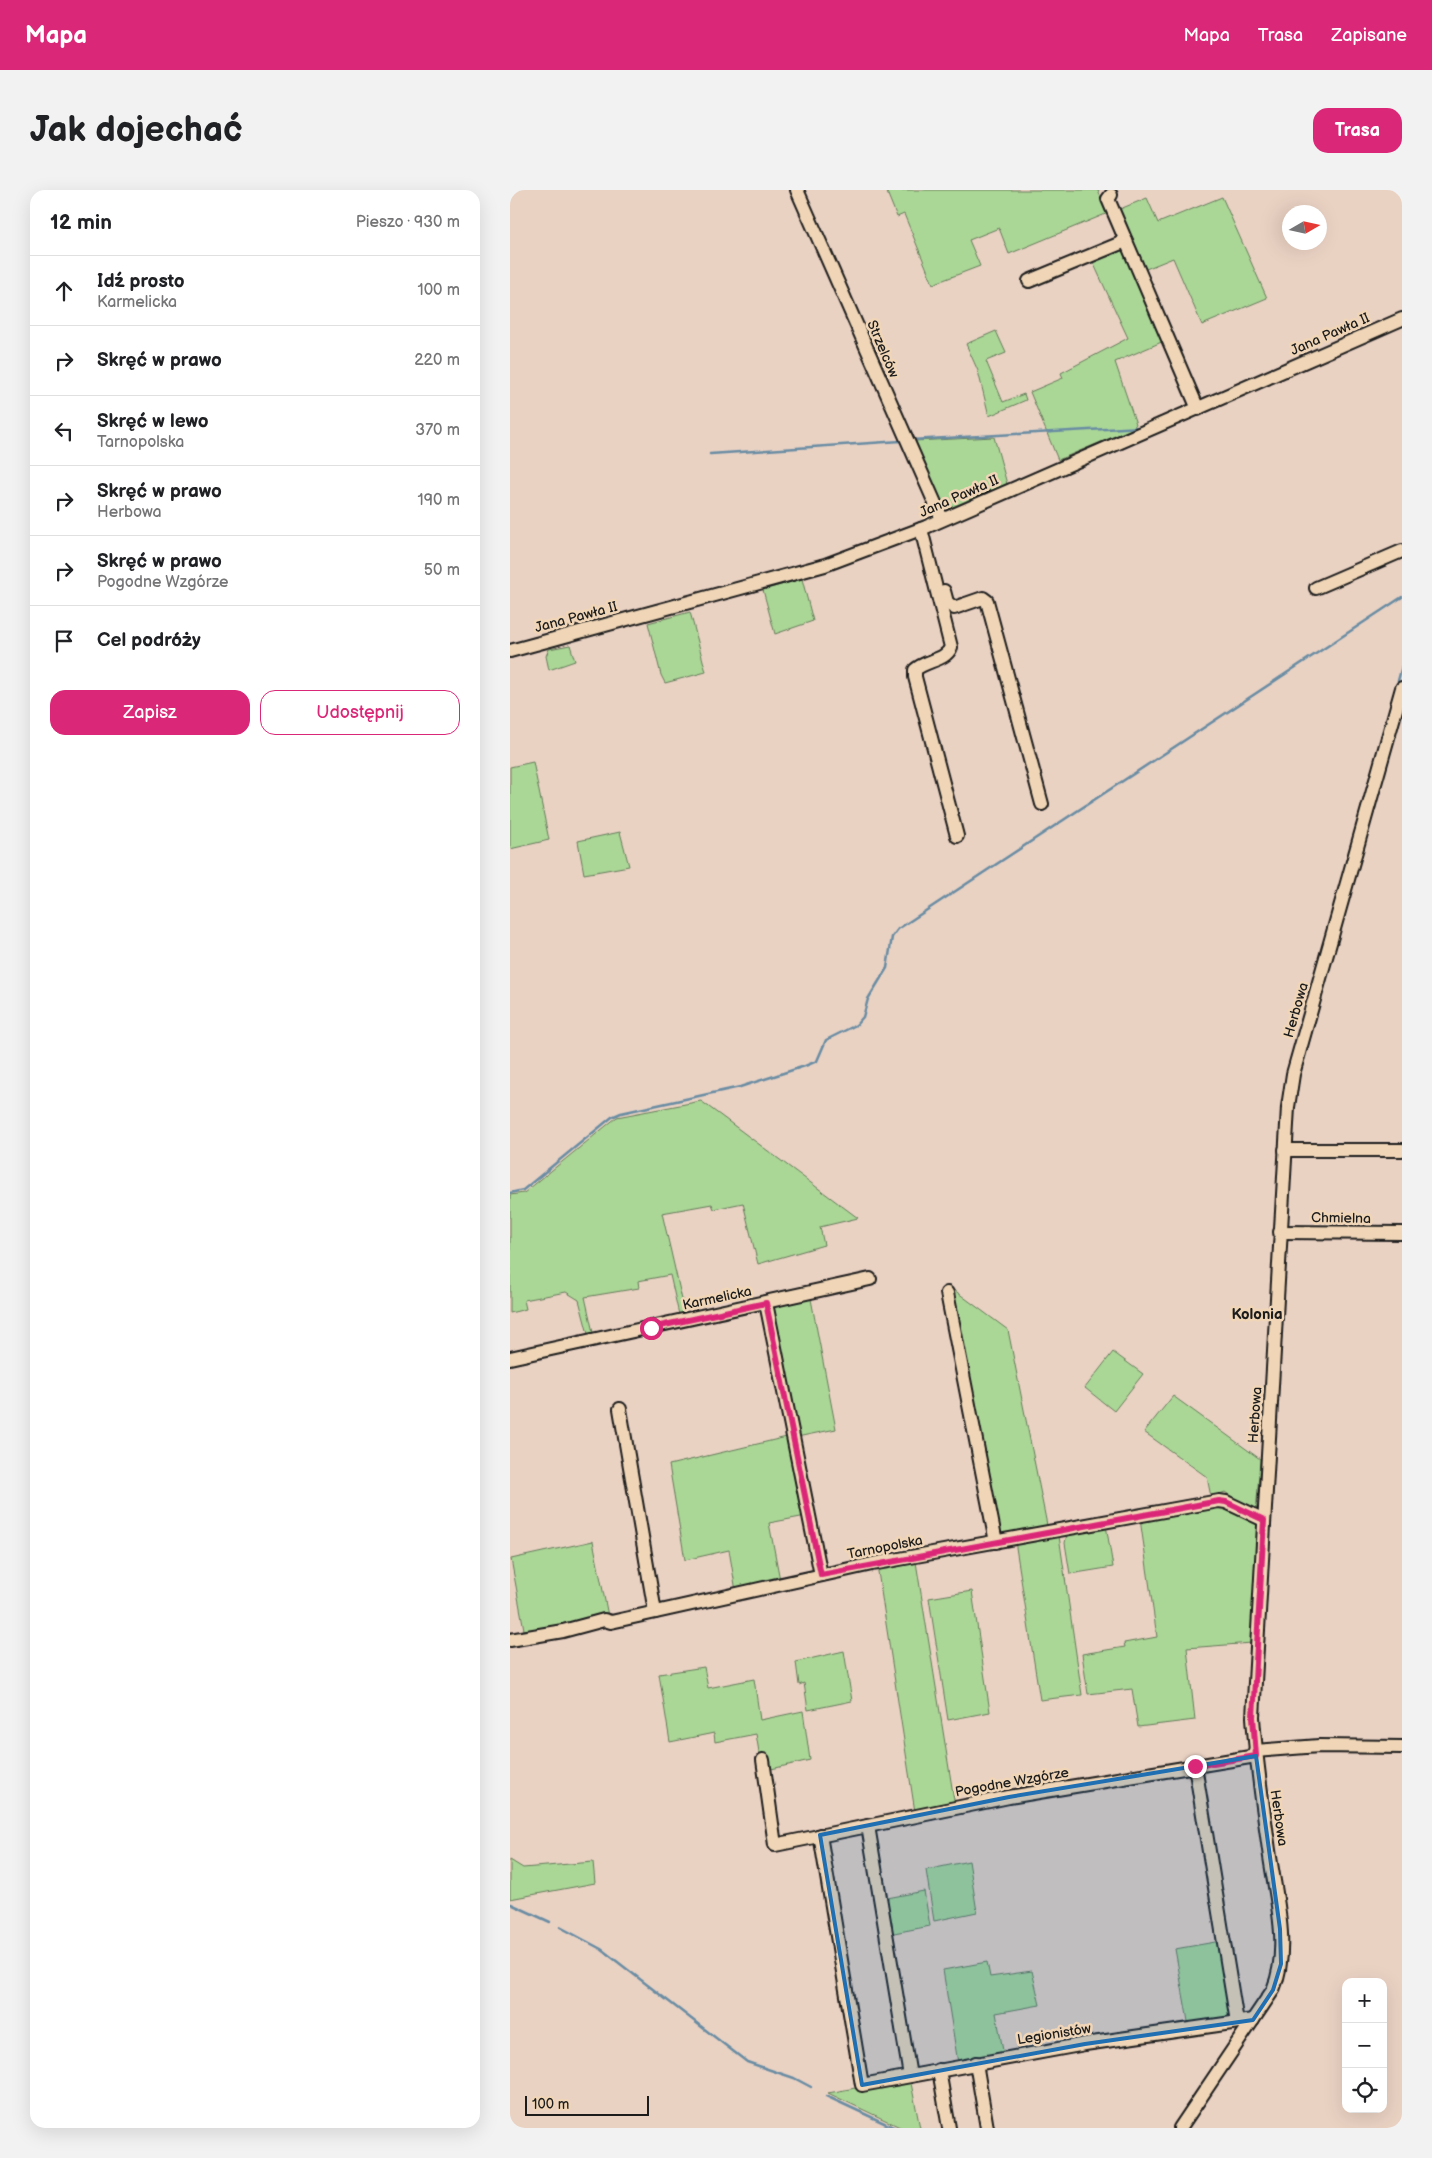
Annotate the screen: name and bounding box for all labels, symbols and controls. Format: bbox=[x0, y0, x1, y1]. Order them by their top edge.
text: Mapa bbox=[25, 21, 87, 50]
text: Mapa bbox=[1183, 25, 1230, 46]
text: Trasa bbox=[1258, 25, 1303, 46]
text: Zapisane bbox=[1331, 25, 1407, 46]
button: Trasa bbox=[1313, 108, 1402, 153]
text: Jak dojechać bbox=[30, 109, 243, 152]
north arrow bbox=[1282, 205, 1327, 250]
text: 12 min bbox=[50, 210, 112, 235]
text: Pieszo · 930 m bbox=[356, 213, 460, 232]
text: Idź prosto bbox=[97, 270, 185, 293]
icon: ahead bbox=[50, 277, 78, 305]
text: 100 m bbox=[417, 281, 460, 300]
text: Karmelicka bbox=[97, 293, 177, 312]
street label: Jana Pawła II bbox=[1288, 309, 1372, 359]
street label: Strzelców bbox=[863, 318, 903, 381]
icon: right bbox=[50, 347, 78, 375]
text: Skręć w prawo bbox=[97, 349, 222, 372]
text: 220 m bbox=[414, 351, 460, 370]
text: Skręć w lewo bbox=[97, 410, 209, 433]
icon: left bbox=[50, 417, 78, 445]
text: 370 m bbox=[415, 421, 460, 440]
text: Tarnopolska bbox=[97, 433, 184, 452]
street label: Jana Pawła II bbox=[917, 471, 1001, 521]
text: Skręć w prawo bbox=[97, 480, 222, 503]
icon: right bbox=[50, 487, 78, 515]
text: 190 m bbox=[418, 491, 460, 510]
text: Herbowa bbox=[97, 503, 162, 522]
text: Skręć w prawo bbox=[97, 550, 222, 573]
icon: right bbox=[50, 557, 78, 585]
text: 50 m bbox=[424, 561, 460, 580]
text: Pogodne Wzgórze bbox=[97, 573, 229, 592]
street label: Jana Pawła II bbox=[533, 598, 619, 636]
icon: arrive bbox=[50, 627, 78, 655]
text: Cel podróży bbox=[97, 629, 201, 652]
button: Zapisz bbox=[50, 690, 250, 735]
button: Udostępnij bbox=[260, 690, 460, 735]
street label: Herbowa bbox=[1280, 980, 1312, 1040]
street label: Chmielna bbox=[1311, 1209, 1371, 1227]
street label: Karmelicka bbox=[681, 1282, 753, 1314]
district label: Kolonia bbox=[1231, 1305, 1283, 1324]
route start bbox=[640, 1317, 663, 1340]
street label: Herbowa bbox=[1245, 1386, 1265, 1444]
street label: Tarnopolska bbox=[846, 1531, 924, 1563]
route end bbox=[1184, 1755, 1207, 1778]
street label: Pogodne Wzgórze bbox=[954, 1764, 1070, 1800]
street label: Herbowa bbox=[1267, 1789, 1291, 1847]
map controls bbox=[1342, 1978, 1387, 2113]
button: + bbox=[1342, 1978, 1387, 2023]
street label: Legionistów bbox=[1016, 2020, 1093, 2048]
button: − bbox=[1342, 2023, 1387, 2068]
button: locate bbox=[1342, 2068, 1387, 2113]
scale bar bbox=[525, 2093, 649, 2116]
text: 100 m bbox=[532, 2096, 569, 2113]

